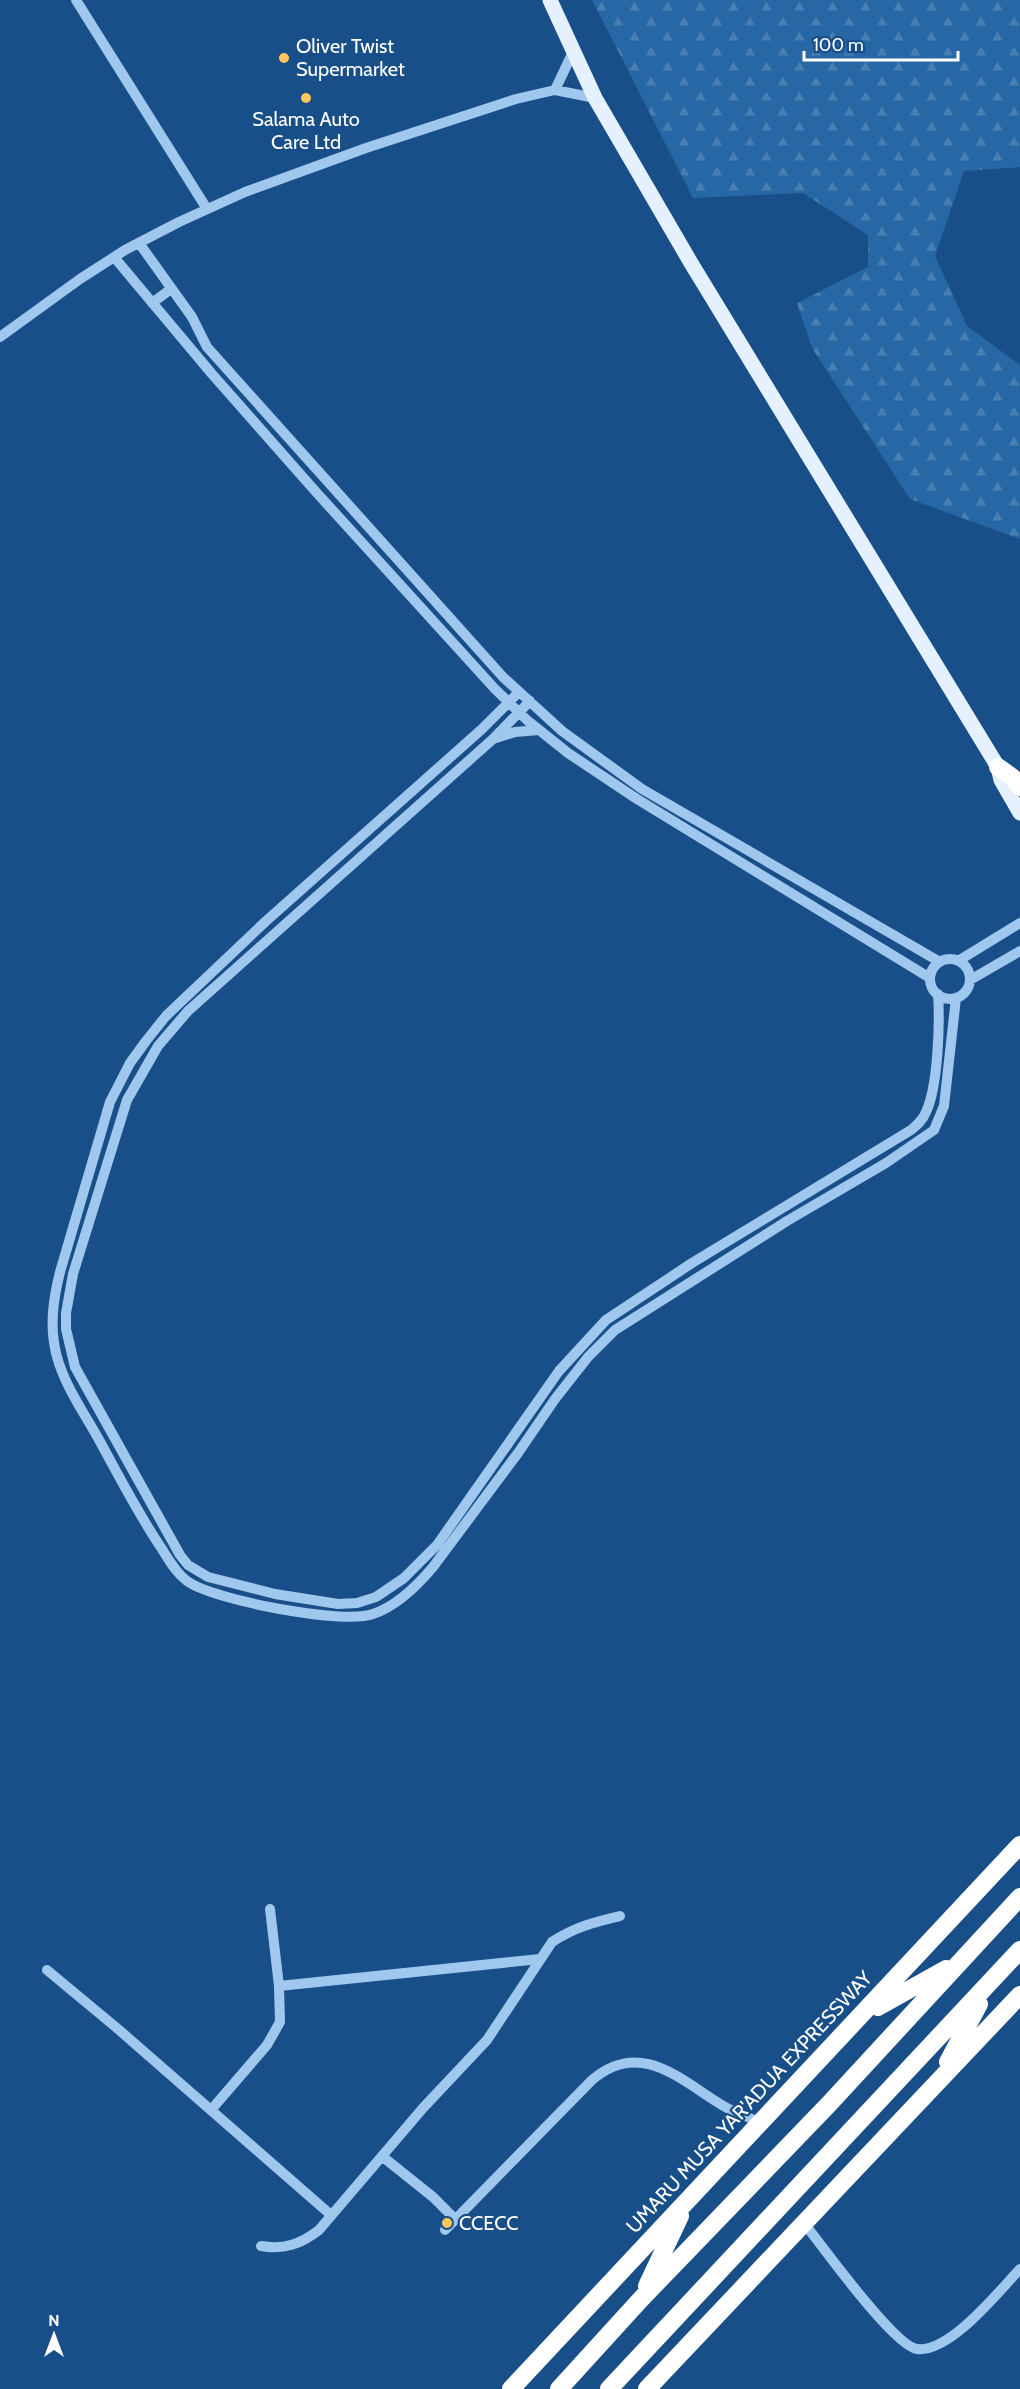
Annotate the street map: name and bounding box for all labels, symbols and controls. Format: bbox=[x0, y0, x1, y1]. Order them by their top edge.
scale bar bbox=[804, 24, 958, 62]
place label: Oliver Twist Supermarket bbox=[296, 34, 405, 81]
text: 100 m bbox=[813, 34, 864, 56]
marker: Oliver Twist Supermarket bbox=[277, 51, 291, 65]
marker: Salama Auto Care Ltd bbox=[299, 91, 313, 105]
place label: Salama Auto Care Ltd bbox=[252, 107, 360, 154]
street label: UMARU MUSA YAR'ADUA EXPRESSWAY bbox=[621, 1966, 877, 2238]
place label: CCECC bbox=[459, 2211, 519, 2235]
marker: CCECC bbox=[440, 2216, 454, 2230]
north arrow bbox=[24, 2305, 84, 2365]
text: N bbox=[48, 2311, 60, 2330]

